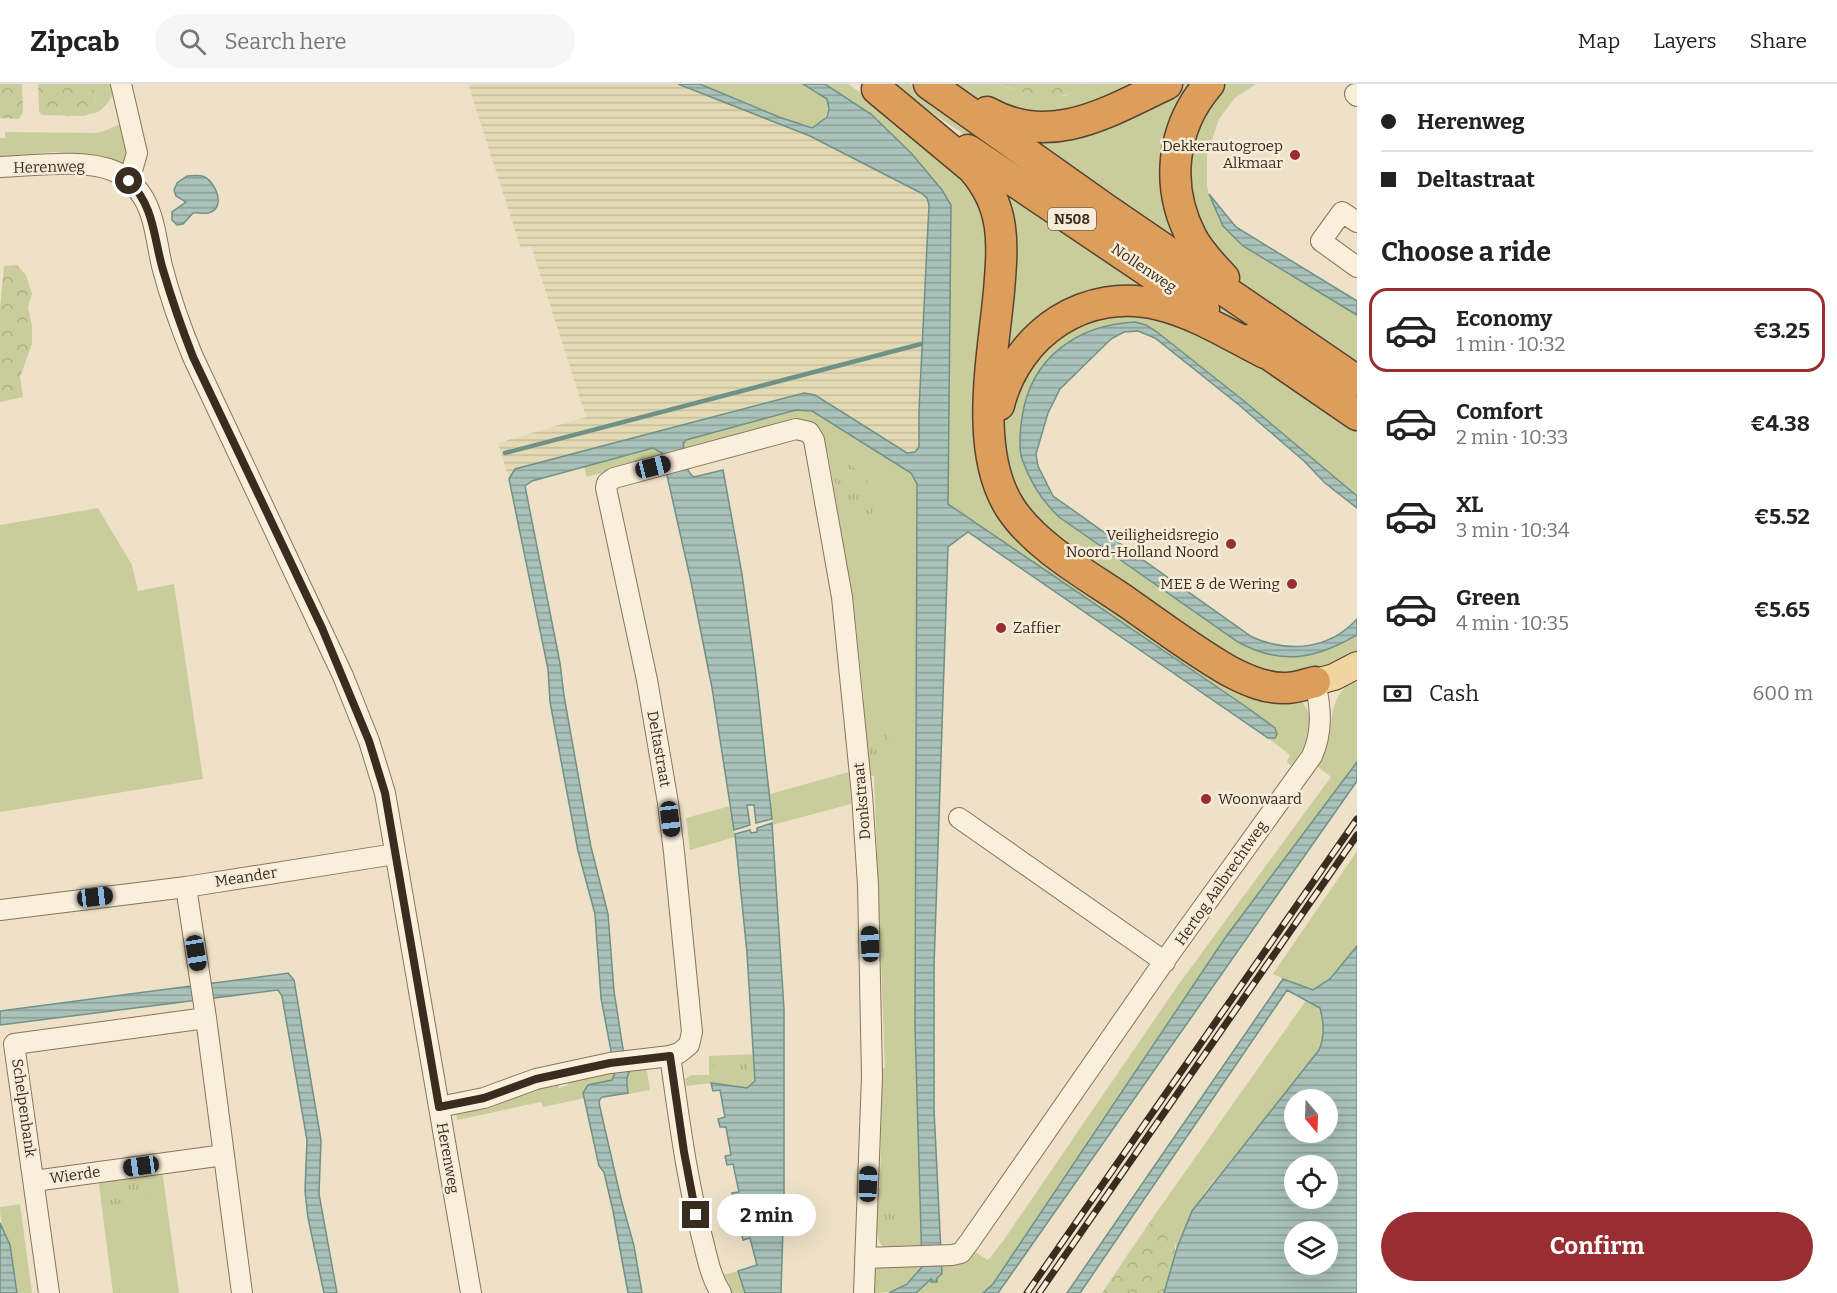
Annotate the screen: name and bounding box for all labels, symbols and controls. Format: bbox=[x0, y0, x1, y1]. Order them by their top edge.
search box bbox=[155, 14, 575, 68]
text: Zipcab bbox=[30, 25, 119, 58]
icon: search bbox=[176, 25, 209, 58]
text: Search here bbox=[224, 28, 347, 55]
text: Map bbox=[1578, 28, 1620, 54]
text: Layers bbox=[1653, 28, 1717, 54]
text: Share bbox=[1750, 28, 1807, 54]
text: Herenweg bbox=[1417, 108, 1525, 135]
place label: Dekkerautogroep Alkmaar bbox=[1162, 137, 1283, 172]
marker: Dekkerautogroep Alkmaar bbox=[1288, 148, 1302, 162]
street label: Herenweg bbox=[13, 157, 85, 177]
text: Deltastraat bbox=[1417, 166, 1535, 193]
route start bbox=[115, 167, 142, 194]
road number: N508 bbox=[1048, 208, 1096, 230]
text: Choose a ride bbox=[1381, 236, 1551, 268]
street label: Nollenweg bbox=[1108, 240, 1180, 296]
icon: car bbox=[1384, 303, 1438, 357]
text: Economy bbox=[1456, 305, 1552, 332]
text: €3.25 bbox=[1753, 317, 1810, 344]
text: 1 min · 10:32 bbox=[1456, 332, 1565, 356]
icon: car bbox=[1384, 396, 1438, 450]
text: Comfort bbox=[1456, 398, 1543, 425]
text: €4.38 bbox=[1750, 410, 1810, 437]
text: 2 min · 10:33 bbox=[1456, 425, 1568, 449]
car bbox=[633, 454, 673, 480]
icon: car bbox=[1384, 489, 1438, 543]
text: XL bbox=[1456, 491, 1483, 518]
text: €5.52 bbox=[1754, 503, 1810, 530]
text: 3 min · 10:34 bbox=[1456, 518, 1570, 542]
place label: Veiligheidsregio Noord-Holland Noord bbox=[1066, 526, 1219, 561]
marker: Veiligheidsregio Noord-Holland Noord bbox=[1224, 537, 1238, 551]
place label: MEE & de Wering bbox=[1160, 575, 1280, 593]
marker: MEE & de Wering bbox=[1285, 577, 1299, 591]
icon: car bbox=[1384, 582, 1438, 636]
text: Green bbox=[1456, 584, 1520, 611]
text: €5.65 bbox=[1754, 596, 1810, 623]
text: 4 min · 10:35 bbox=[1456, 611, 1569, 635]
place label: Zaffier bbox=[1013, 619, 1061, 637]
marker: Zaffier bbox=[994, 621, 1008, 635]
icon: cash bbox=[1381, 677, 1414, 710]
text: Cash bbox=[1429, 680, 1479, 707]
text: 600 m bbox=[1753, 681, 1813, 705]
street label: Deltastraat bbox=[643, 709, 675, 789]
street label: Donkstraat bbox=[850, 761, 874, 840]
place label: Woonwaard bbox=[1218, 790, 1302, 808]
marker: Woonwaard bbox=[1199, 792, 1213, 806]
car bbox=[659, 800, 681, 838]
street label: Hertog Aalbrechtweg bbox=[1171, 817, 1271, 949]
street label: Meander bbox=[214, 863, 279, 891]
car bbox=[76, 886, 114, 908]
car bbox=[860, 926, 880, 962]
car bbox=[184, 934, 208, 972]
street label: Schelpenbank bbox=[8, 1057, 40, 1159]
north arrow bbox=[1284, 1089, 1338, 1143]
map controls bbox=[1284, 1089, 1338, 1275]
street label: Herenweg bbox=[433, 1121, 463, 1195]
car bbox=[122, 1155, 160, 1177]
button: locate bbox=[1284, 1155, 1338, 1209]
street label: Wierde bbox=[49, 1163, 101, 1187]
car bbox=[858, 1166, 878, 1202]
callout: 2 min bbox=[717, 1194, 816, 1236]
route end bbox=[682, 1201, 709, 1228]
text: 2 min bbox=[740, 1203, 793, 1227]
button: Confirm bbox=[1381, 1212, 1813, 1281]
button: layers bbox=[1284, 1221, 1338, 1275]

